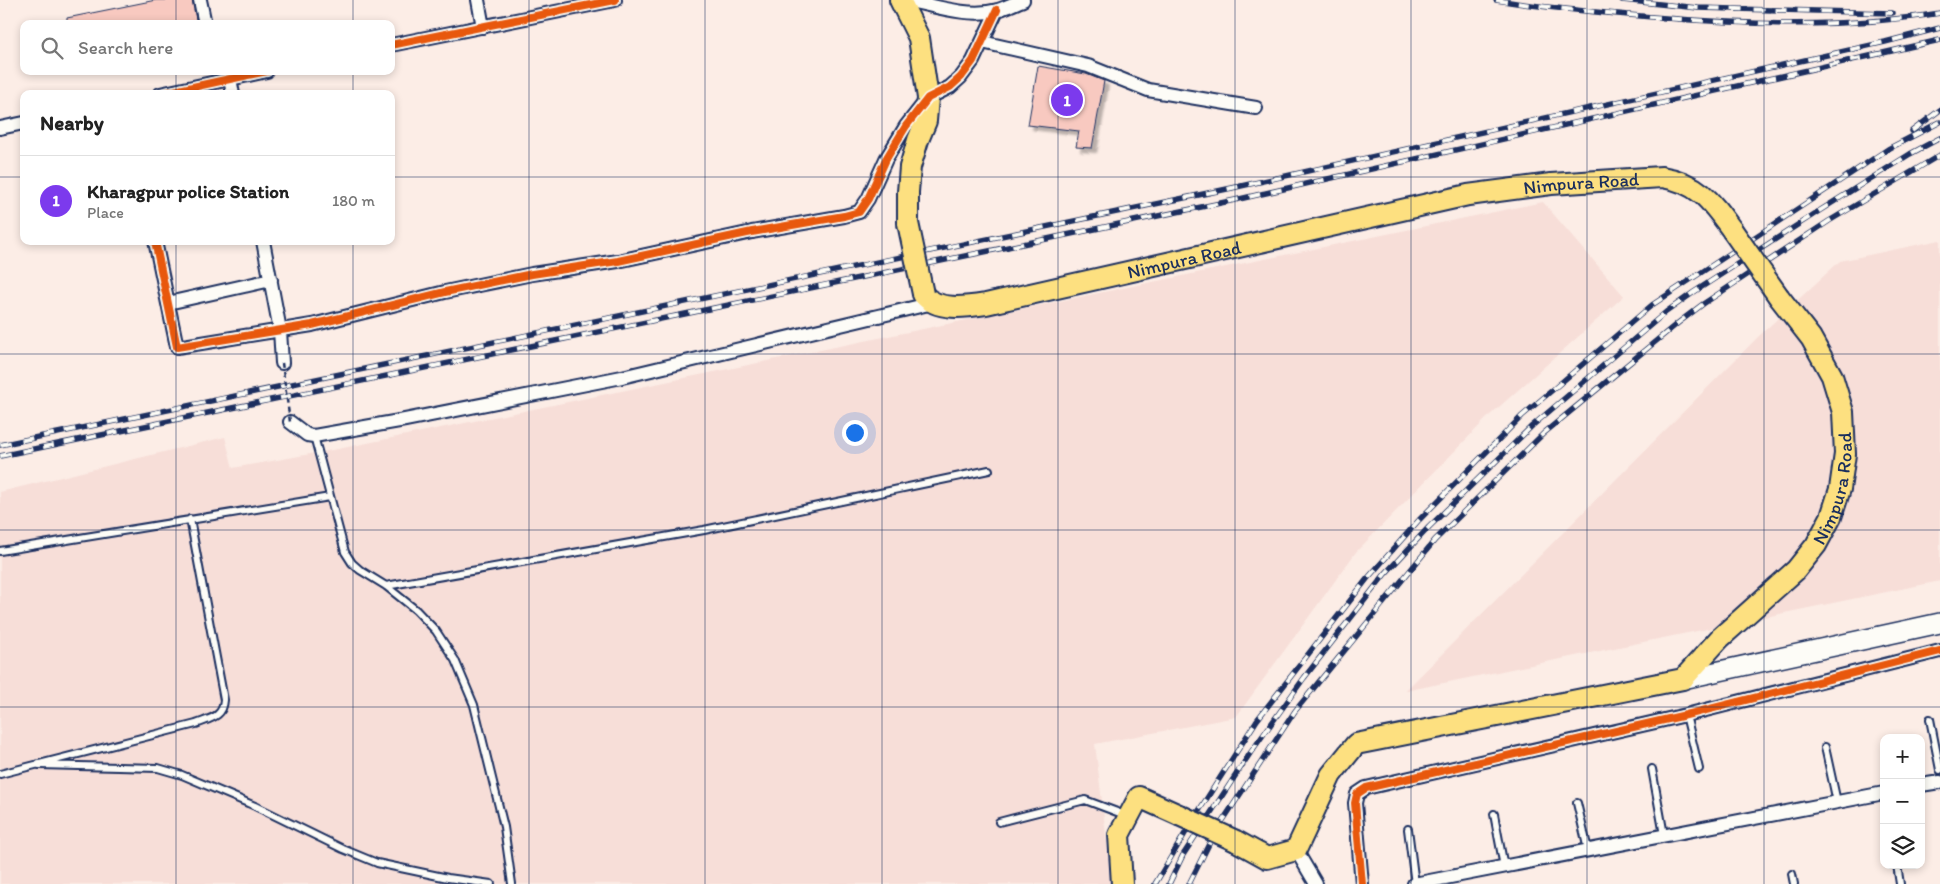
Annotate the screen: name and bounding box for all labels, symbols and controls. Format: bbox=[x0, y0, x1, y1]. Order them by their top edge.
search box bbox=[20, 20, 395, 75]
icon: search bbox=[38, 34, 66, 62]
text: Search here bbox=[78, 36, 173, 59]
pin: 1 bbox=[1051, 81, 1083, 119]
text: Nearby bbox=[40, 110, 104, 135]
street label: Nimpura Road bbox=[1522, 167, 1640, 200]
text: Kharagpur police Station bbox=[87, 180, 289, 203]
text: 1 bbox=[52, 191, 60, 210]
text: 180 m bbox=[332, 191, 375, 210]
text: Place bbox=[87, 203, 124, 222]
street label: Nimpura Road bbox=[1125, 236, 1244, 284]
your location bbox=[842, 420, 868, 446]
street label: Nimpura Road bbox=[1807, 431, 1857, 549]
map controls bbox=[1880, 734, 1925, 869]
button: + bbox=[1880, 734, 1925, 779]
button: − bbox=[1880, 779, 1925, 824]
button: layers bbox=[1880, 824, 1925, 869]

